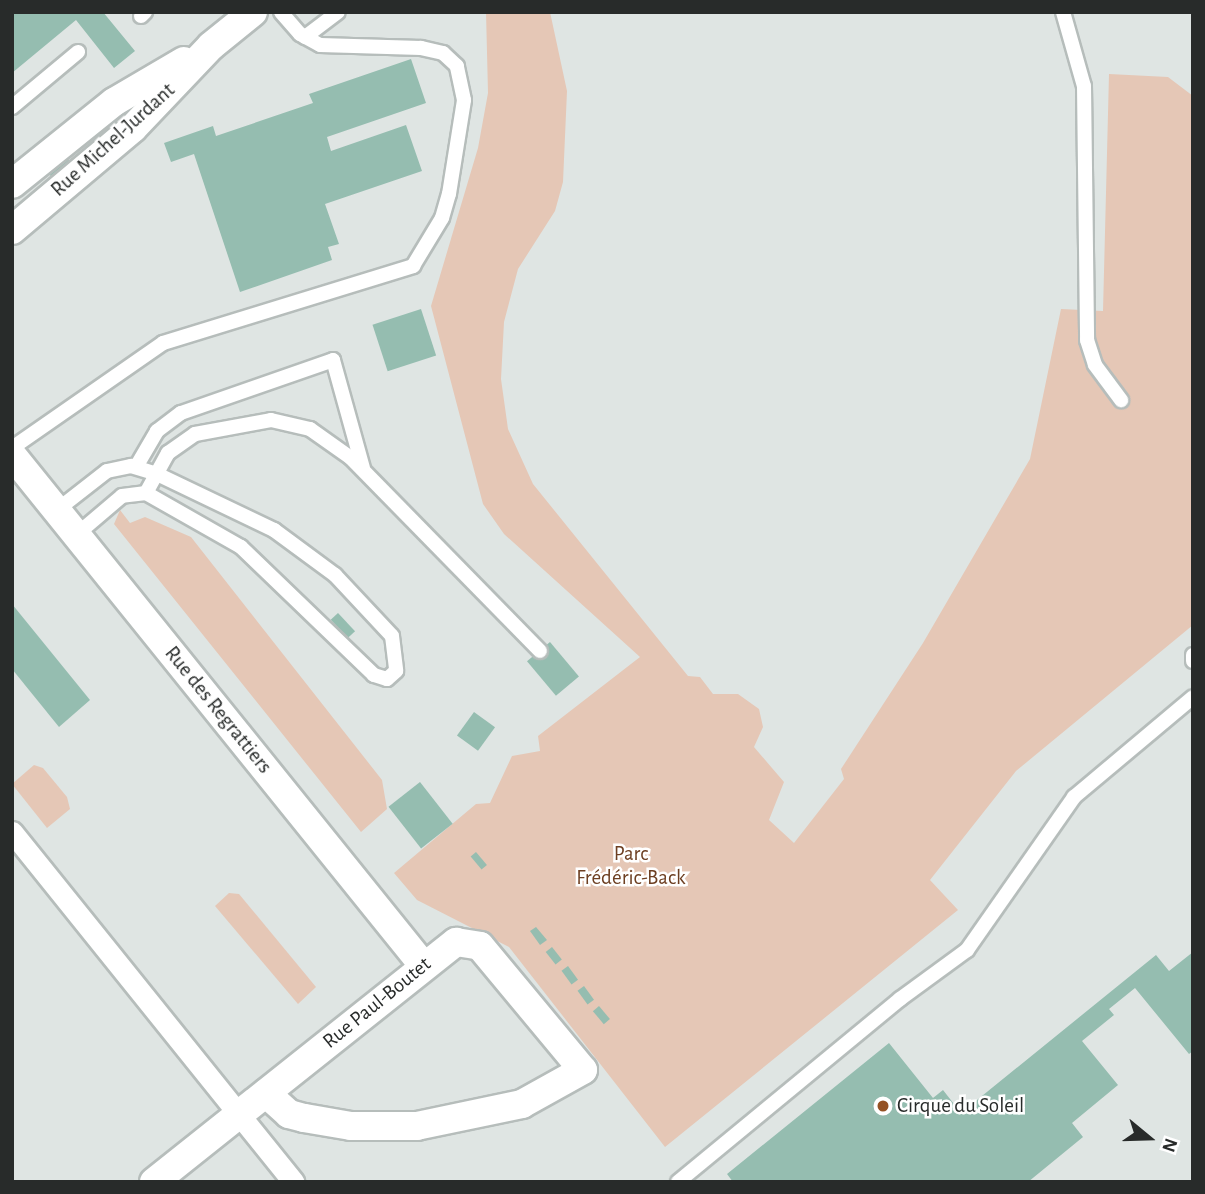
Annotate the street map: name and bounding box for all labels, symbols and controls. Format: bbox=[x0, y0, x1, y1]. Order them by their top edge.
street label: Rue Michel-Jurdant bbox=[46, 78, 180, 202]
street label: Rue des Regrattiers bbox=[159, 641, 277, 779]
park label: Parc Frédéric-Back bbox=[576, 841, 686, 891]
street label: Rue Paul-Boutet bbox=[318, 952, 436, 1054]
place label: Cirque du Soleil bbox=[897, 1093, 1024, 1119]
marker: Cirque du Soleil bbox=[875, 1098, 891, 1114]
north arrow bbox=[1114, 1103, 1184, 1173]
text: N bbox=[1158, 1136, 1180, 1154]

